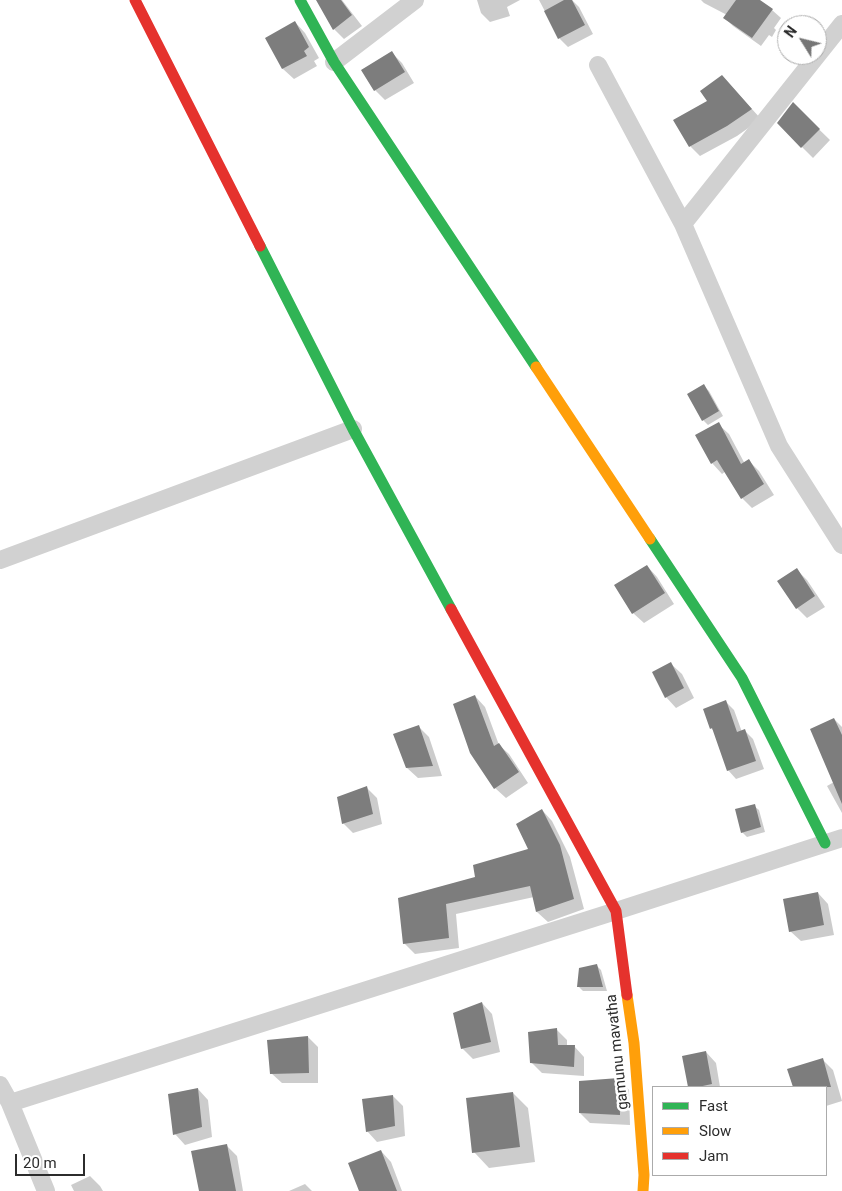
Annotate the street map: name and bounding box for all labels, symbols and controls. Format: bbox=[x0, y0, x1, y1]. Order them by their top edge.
north arrow bbox=[777, 15, 827, 65]
text: N bbox=[781, 23, 800, 40]
street label: gamunu mavatha bbox=[603, 993, 633, 1111]
legend bbox=[652, 1086, 827, 1176]
text: Fast bbox=[699, 1097, 728, 1115]
text: Slow bbox=[699, 1122, 731, 1140]
scale bar bbox=[18, 1144, 88, 1176]
text: Jam bbox=[699, 1147, 729, 1165]
text: 20 m bbox=[23, 1154, 57, 1172]

